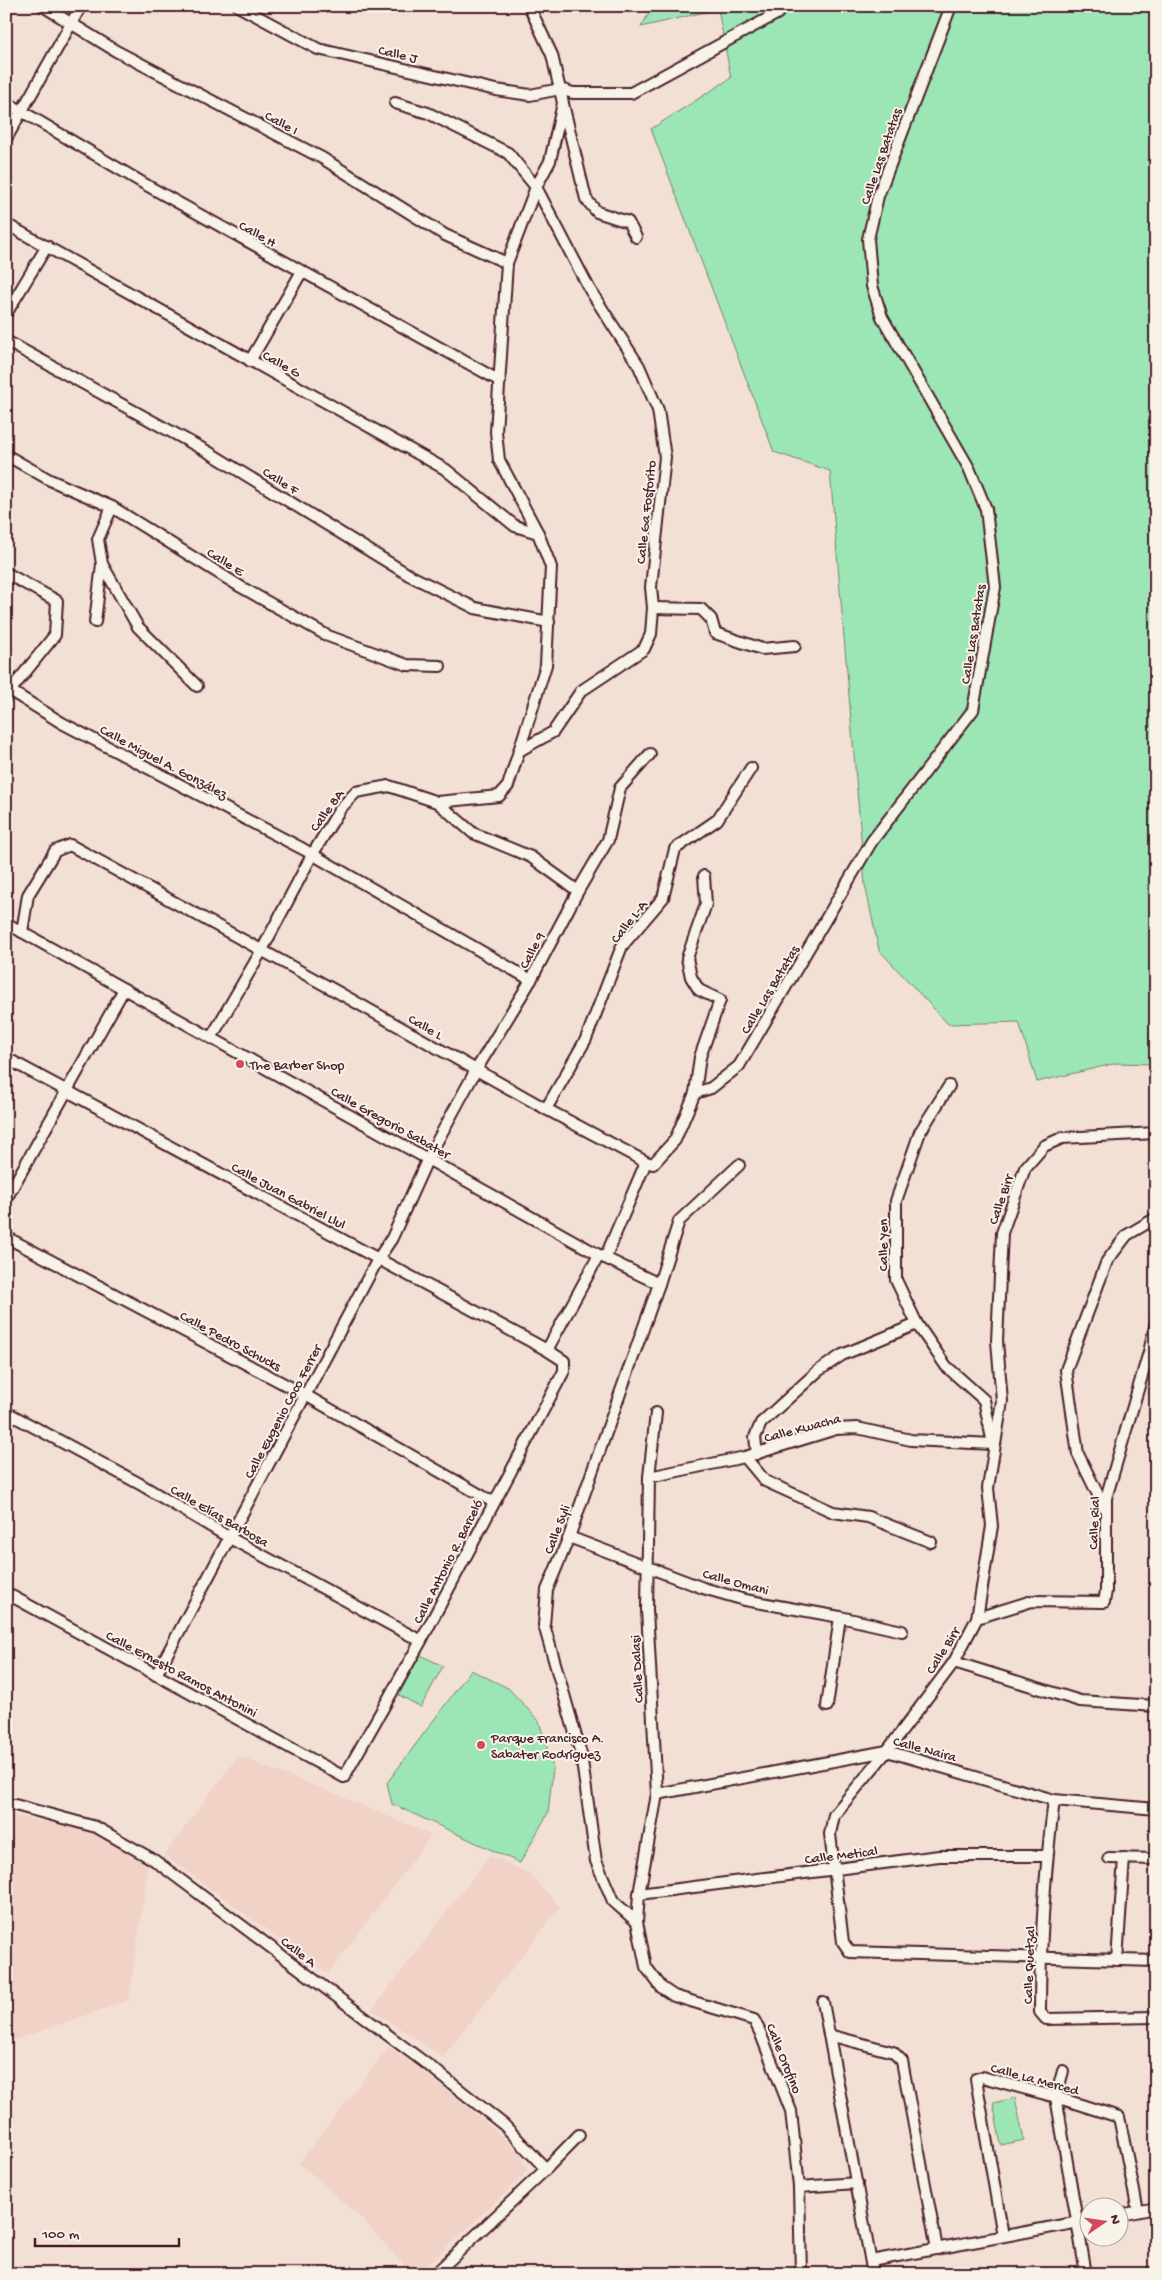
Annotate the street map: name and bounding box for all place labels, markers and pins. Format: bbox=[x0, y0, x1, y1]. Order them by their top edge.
marker: The Barber Shop bbox=[234, 1058, 246, 1070]
place label: The Barber Shop bbox=[249, 1058, 345, 1075]
place label: Parque Francisco A. Sabater Rodríguez bbox=[490, 1731, 604, 1764]
marker: Parque Francisco A. Sabater Rodríguez bbox=[475, 1739, 487, 1751]

